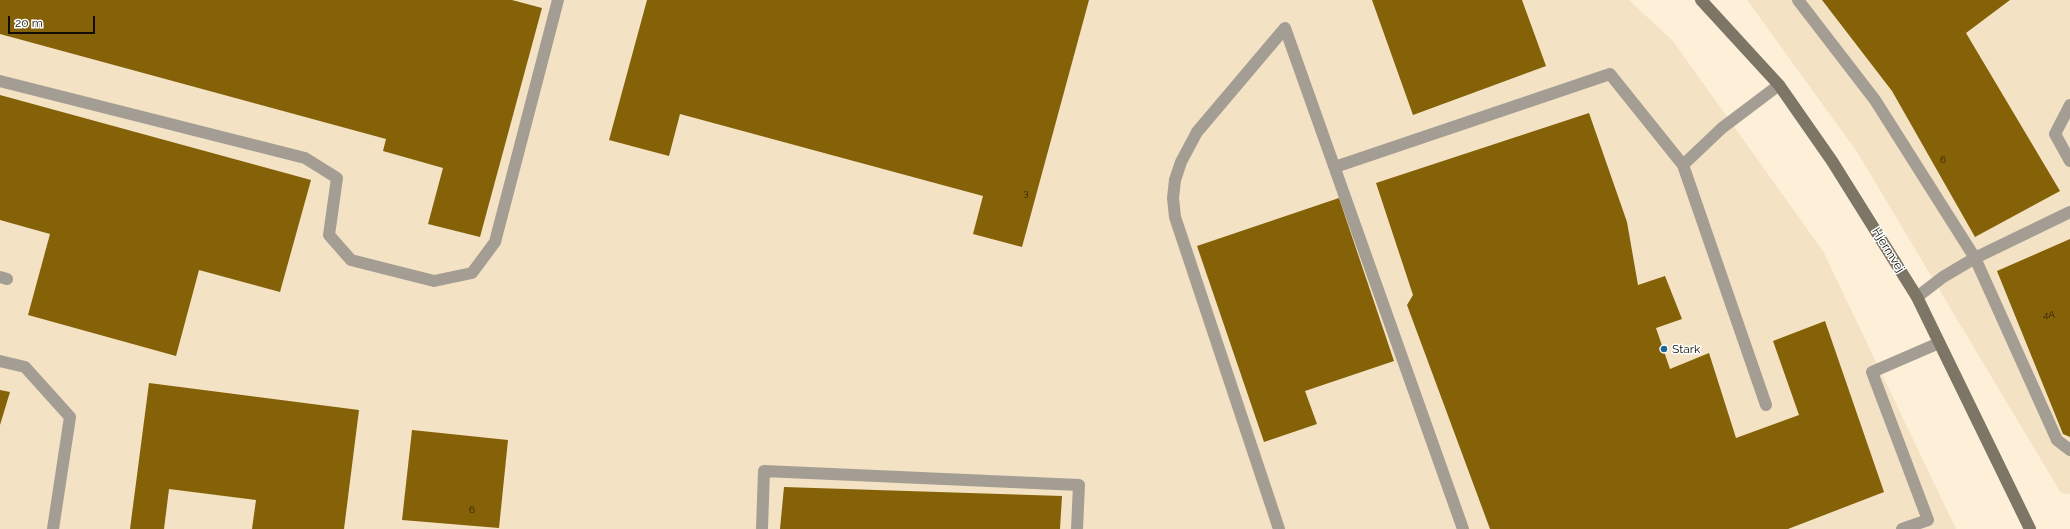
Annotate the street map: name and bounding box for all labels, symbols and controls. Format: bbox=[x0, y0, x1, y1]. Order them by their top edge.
scale bar bbox=[10, 8, 97, 34]
text: 20 m bbox=[15, 16, 43, 30]
house number: 6 bbox=[1940, 154, 1946, 166]
house number: 3 bbox=[1023, 187, 1029, 199]
street label: Hjermvej bbox=[1869, 225, 1907, 275]
house number: 4A bbox=[2043, 309, 2055, 321]
place label: Stark bbox=[1672, 342, 1700, 356]
marker: Stark bbox=[1659, 344, 1669, 354]
house number: 6 bbox=[469, 504, 475, 516]

